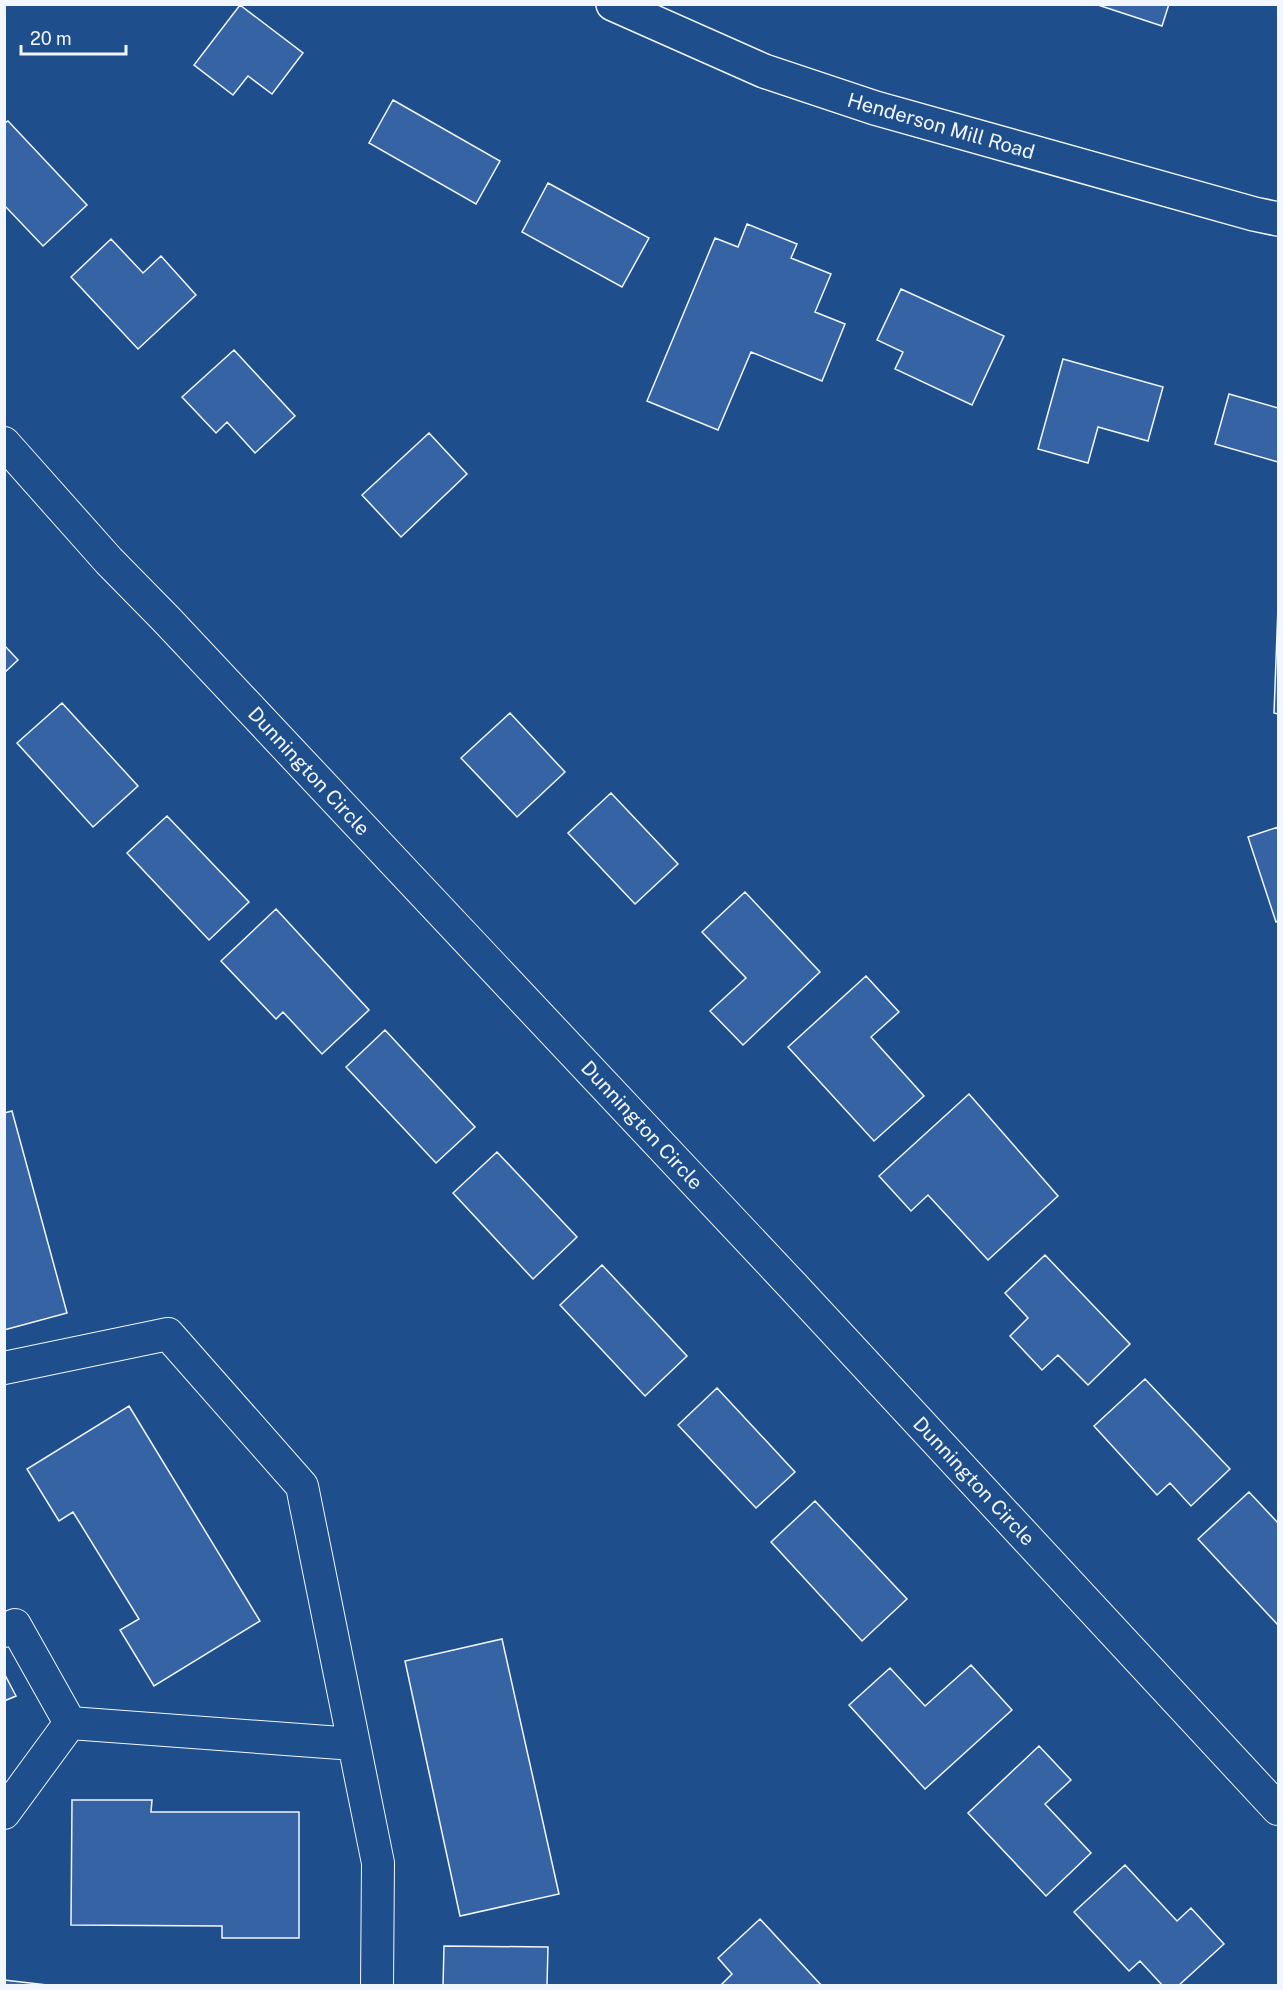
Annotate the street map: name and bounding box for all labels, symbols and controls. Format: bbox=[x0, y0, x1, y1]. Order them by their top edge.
scale bar bbox=[21, 18, 126, 56]
text: 20 m bbox=[30, 28, 72, 49]
street label: Henderson Mill Road bbox=[845, 88, 1037, 164]
street label: Dunnington Circle bbox=[243, 702, 375, 840]
street label: Dunnington Circle bbox=[576, 1056, 708, 1194]
street label: Dunnington Circle bbox=[908, 1412, 1040, 1550]

